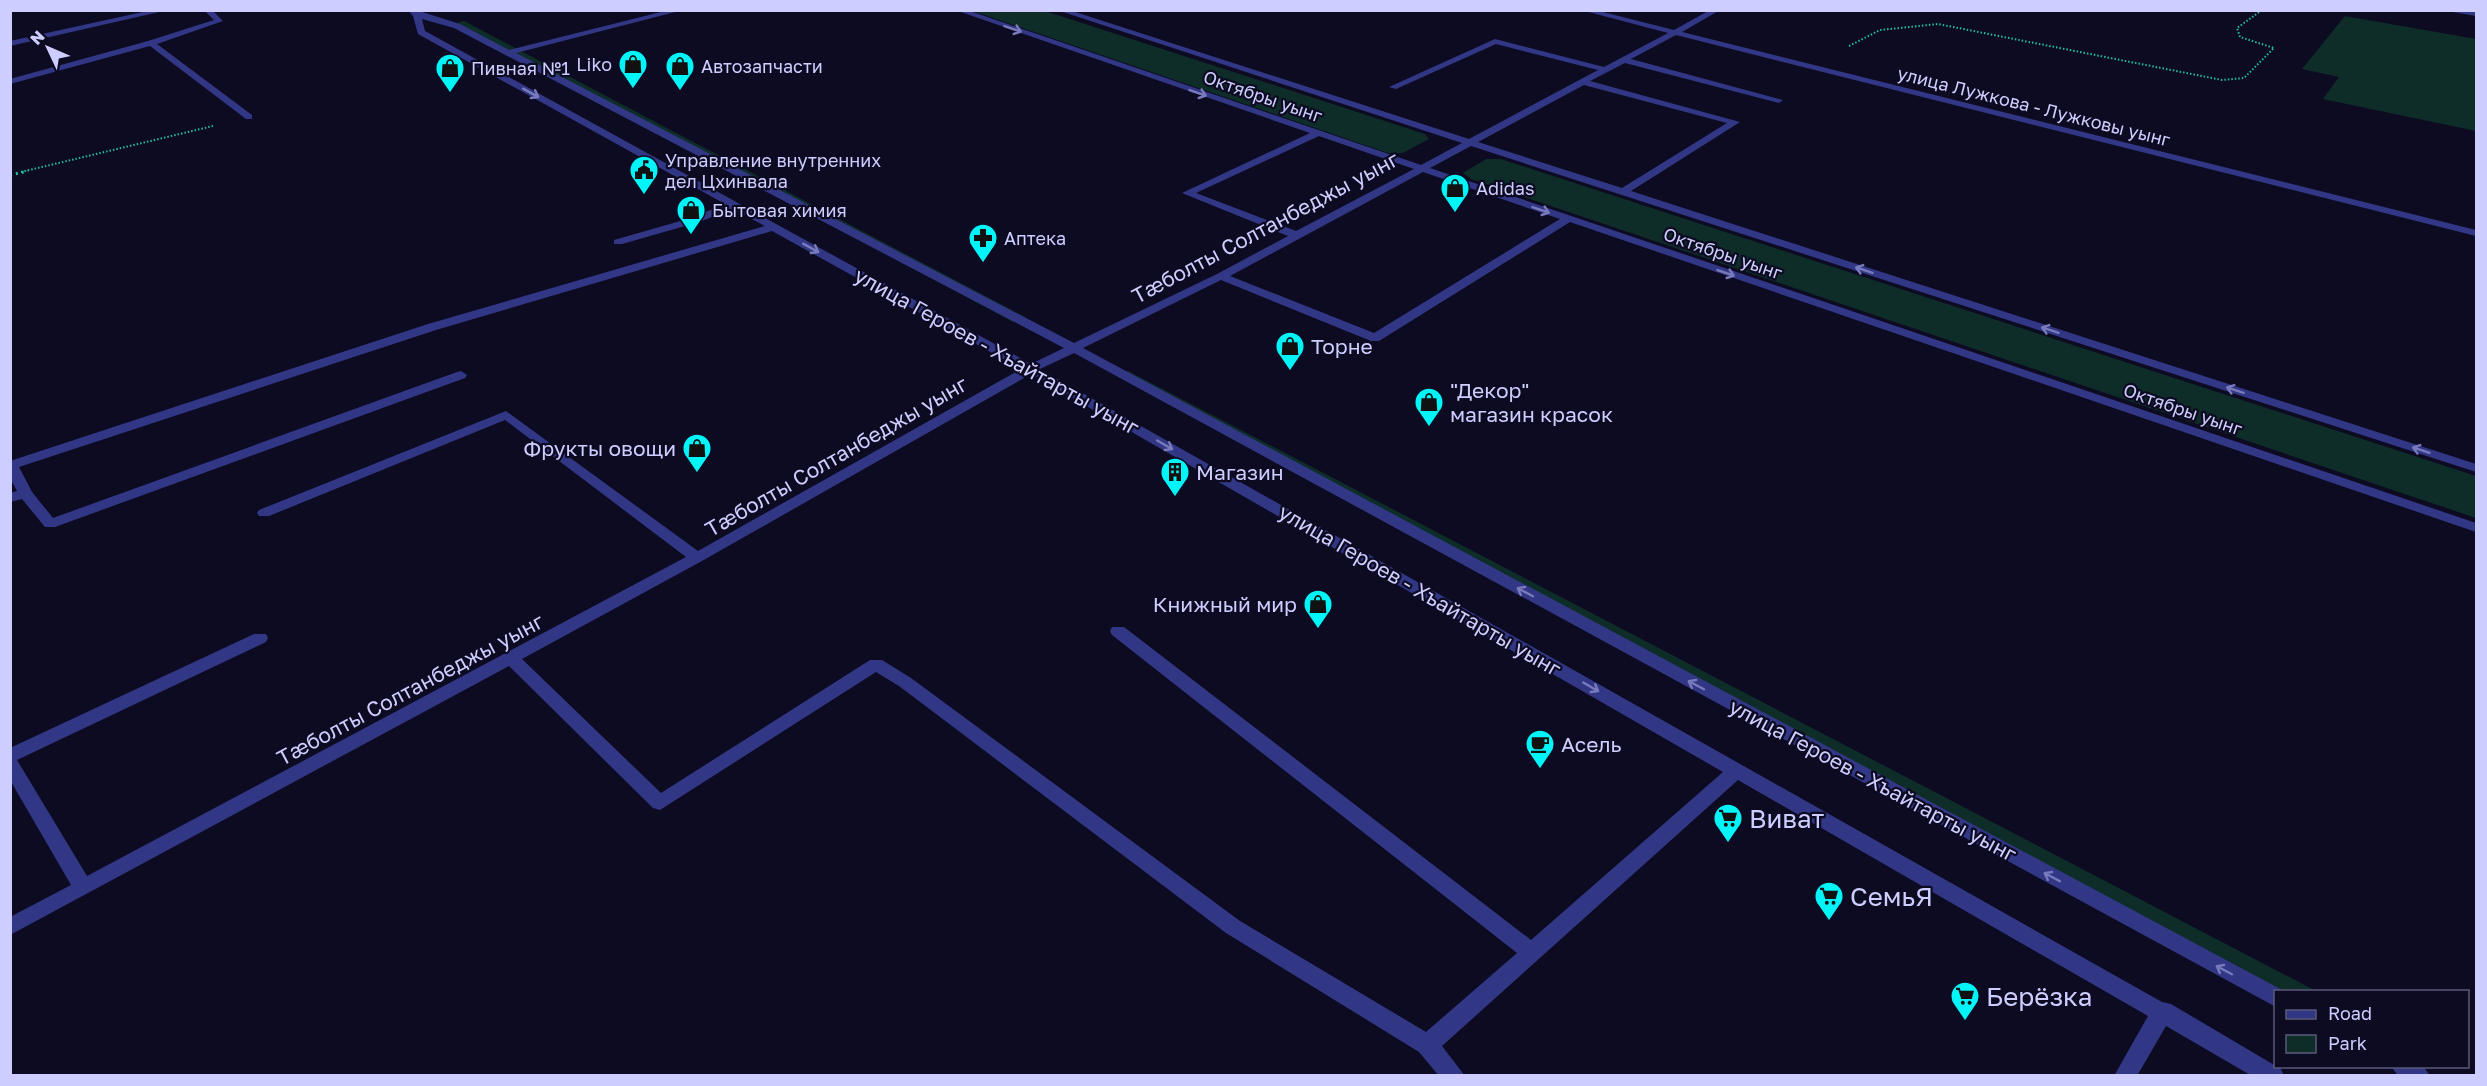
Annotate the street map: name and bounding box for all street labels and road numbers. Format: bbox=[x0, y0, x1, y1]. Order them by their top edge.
street label: улица Лужкова - Лужковы уынг bbox=[1895, 61, 2173, 151]
street label: Октябры уынг bbox=[1201, 65, 1325, 127]
street label: Тæболты Солтанбеджы уынг bbox=[1127, 145, 1403, 309]
street label: Октябры уынг bbox=[1661, 222, 1785, 284]
street label: улица Героев - Хъайтарты уынг bbox=[850, 262, 1144, 441]
street label: Тæболты Солтанбеджы уынг bbox=[700, 370, 972, 542]
street label: Октябры уынг bbox=[2121, 378, 2245, 440]
street label: улица Героев - Хъайтарты уынг bbox=[1274, 498, 1566, 682]
street label: Тæболты Солтанбеджы уынг bbox=[272, 607, 548, 771]
street label: улица Героев - Хъайтарты уынг bbox=[1725, 693, 2021, 867]

